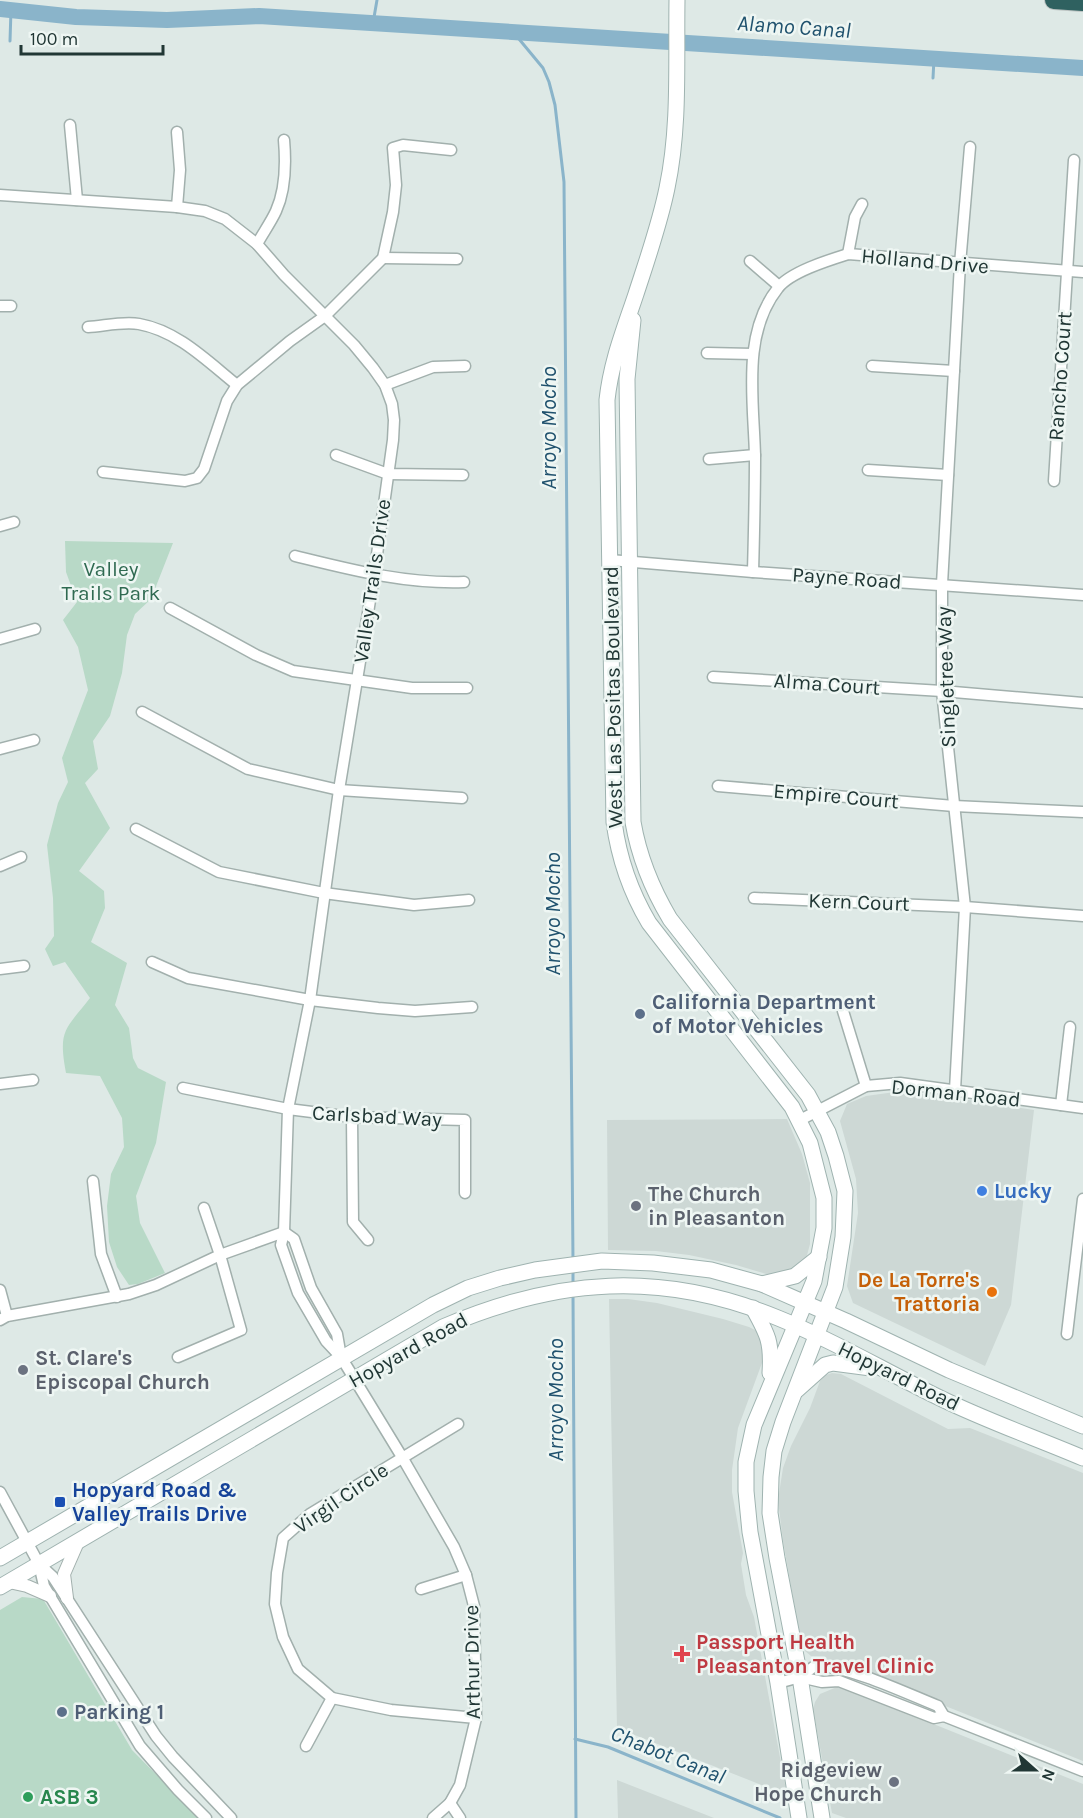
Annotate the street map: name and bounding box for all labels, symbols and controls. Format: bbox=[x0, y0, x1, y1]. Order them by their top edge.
water label: Alamo Canal bbox=[736, 10, 852, 44]
scale bar bbox=[21, 18, 164, 56]
text: 100 m bbox=[30, 28, 78, 50]
street label: Holland Drive bbox=[860, 243, 990, 279]
street label: Rancho Court bbox=[1044, 310, 1076, 441]
water label: Arroyo Mocho bbox=[536, 366, 562, 489]
street label: Valley Trails Drive bbox=[349, 497, 395, 665]
park label: Valley Trails Park bbox=[62, 557, 161, 605]
street label: Payne Road bbox=[791, 562, 903, 594]
street label: West Las Positas Boulevard bbox=[599, 566, 627, 828]
street label: Singletree Way bbox=[932, 606, 960, 748]
street label: Alma Court bbox=[773, 668, 881, 700]
street label: Empire Court bbox=[772, 779, 900, 813]
water label: Arroyo Mocho bbox=[540, 852, 566, 975]
street label: Kern Court bbox=[808, 888, 910, 916]
place label: California Department of Motor Vehicles bbox=[652, 990, 876, 1038]
marker: California Department of Motor Vehicles bbox=[633, 1007, 647, 1021]
street label: Dorman Road bbox=[890, 1074, 1022, 1112]
street label: Carlsbad Way bbox=[312, 1101, 443, 1131]
place label: Lucky bbox=[994, 1179, 1052, 1203]
place label: The Church in Pleasanton bbox=[648, 1182, 785, 1230]
marker: Lucky bbox=[975, 1184, 989, 1198]
marker: The Church in Pleasanton bbox=[629, 1199, 643, 1213]
place label: De La Torre's Trattoria bbox=[858, 1268, 980, 1316]
marker: De La Torre's Trattoria bbox=[985, 1285, 999, 1299]
street label: Hopyard Road bbox=[344, 1307, 472, 1393]
street label: Hopyard Road bbox=[834, 1336, 964, 1416]
water label: Arroyo Mocho bbox=[543, 1338, 569, 1461]
place label: St. Clare's Episcopal Church bbox=[35, 1346, 210, 1394]
marker: St. Clare's Episcopal Church bbox=[16, 1363, 30, 1377]
street label: Virgil Circle bbox=[289, 1458, 393, 1538]
place label: Hopyard Road & Valley Trails Drive bbox=[72, 1478, 247, 1526]
marker: Hopyard Road & Valley Trails Drive bbox=[53, 1495, 67, 1509]
street label: Arthur Drive bbox=[459, 1605, 485, 1719]
place label: Passport Health Pleasanton Travel Clinic bbox=[696, 1630, 934, 1678]
marker: Passport Health Pleasanton Travel Clinic bbox=[673, 1645, 691, 1663]
place label: Parking 1 bbox=[74, 1700, 164, 1724]
marker: Parking 1 bbox=[55, 1705, 69, 1719]
water label: Chabot Canal bbox=[607, 1720, 729, 1790]
north arrow bbox=[1005, 1740, 1065, 1800]
place label: Ridgeview Hope Church bbox=[754, 1758, 882, 1806]
text: N bbox=[1038, 1766, 1059, 1784]
marker: Ridgeview Hope Church bbox=[887, 1775, 901, 1789]
place label: ASB 3 bbox=[40, 1785, 99, 1809]
marker: ASB 3 bbox=[21, 1790, 35, 1804]

